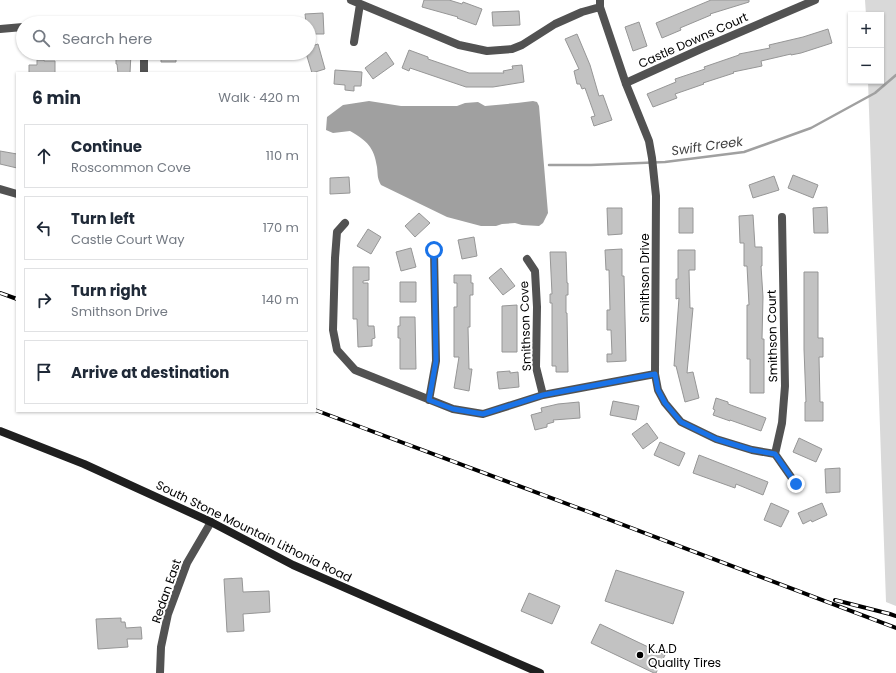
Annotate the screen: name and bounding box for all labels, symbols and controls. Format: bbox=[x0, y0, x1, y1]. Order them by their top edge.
street label: Castle Downs Court bbox=[636, 8, 750, 72]
map controls bbox=[848, 12, 884, 84]
button: + bbox=[848, 12, 884, 48]
search box bbox=[16, 16, 316, 60]
icon: search bbox=[30, 27, 52, 49]
text: Search here bbox=[62, 28, 152, 49]
button: − bbox=[848, 48, 884, 84]
text: 6 min bbox=[32, 86, 81, 110]
text: Walk · 420 m bbox=[218, 88, 300, 107]
water label: Swift Creek bbox=[670, 131, 745, 160]
text: Continue bbox=[71, 136, 142, 157]
icon: ahead bbox=[33, 145, 55, 167]
text: 110 m bbox=[266, 146, 299, 165]
text: Roscommon Cove bbox=[71, 158, 191, 177]
text: Turn left bbox=[71, 208, 135, 229]
icon: left bbox=[33, 217, 55, 239]
text: 170 m bbox=[263, 218, 299, 237]
text: Castle Court Way bbox=[71, 230, 185, 249]
street label: Smithson Drive bbox=[636, 233, 653, 323]
route start bbox=[425, 241, 443, 259]
text: Turn right bbox=[71, 280, 147, 301]
street label: Smithson Cove bbox=[515, 281, 535, 371]
icon: right bbox=[33, 289, 55, 311]
text: 140 m bbox=[262, 290, 299, 309]
street label: Smithson Court bbox=[763, 290, 781, 382]
text: Smithson Drive bbox=[71, 302, 168, 321]
icon: arrive bbox=[33, 361, 55, 383]
text: Arrive at destination bbox=[71, 362, 229, 383]
route end bbox=[787, 475, 805, 493]
street label: South Stone Mountain Lithonia Road bbox=[153, 476, 355, 586]
street label: Redan East bbox=[147, 557, 185, 625]
place label: K.A.D Quality Tires bbox=[648, 640, 721, 671]
marker: K.A.D Quality Tires bbox=[635, 650, 645, 660]

